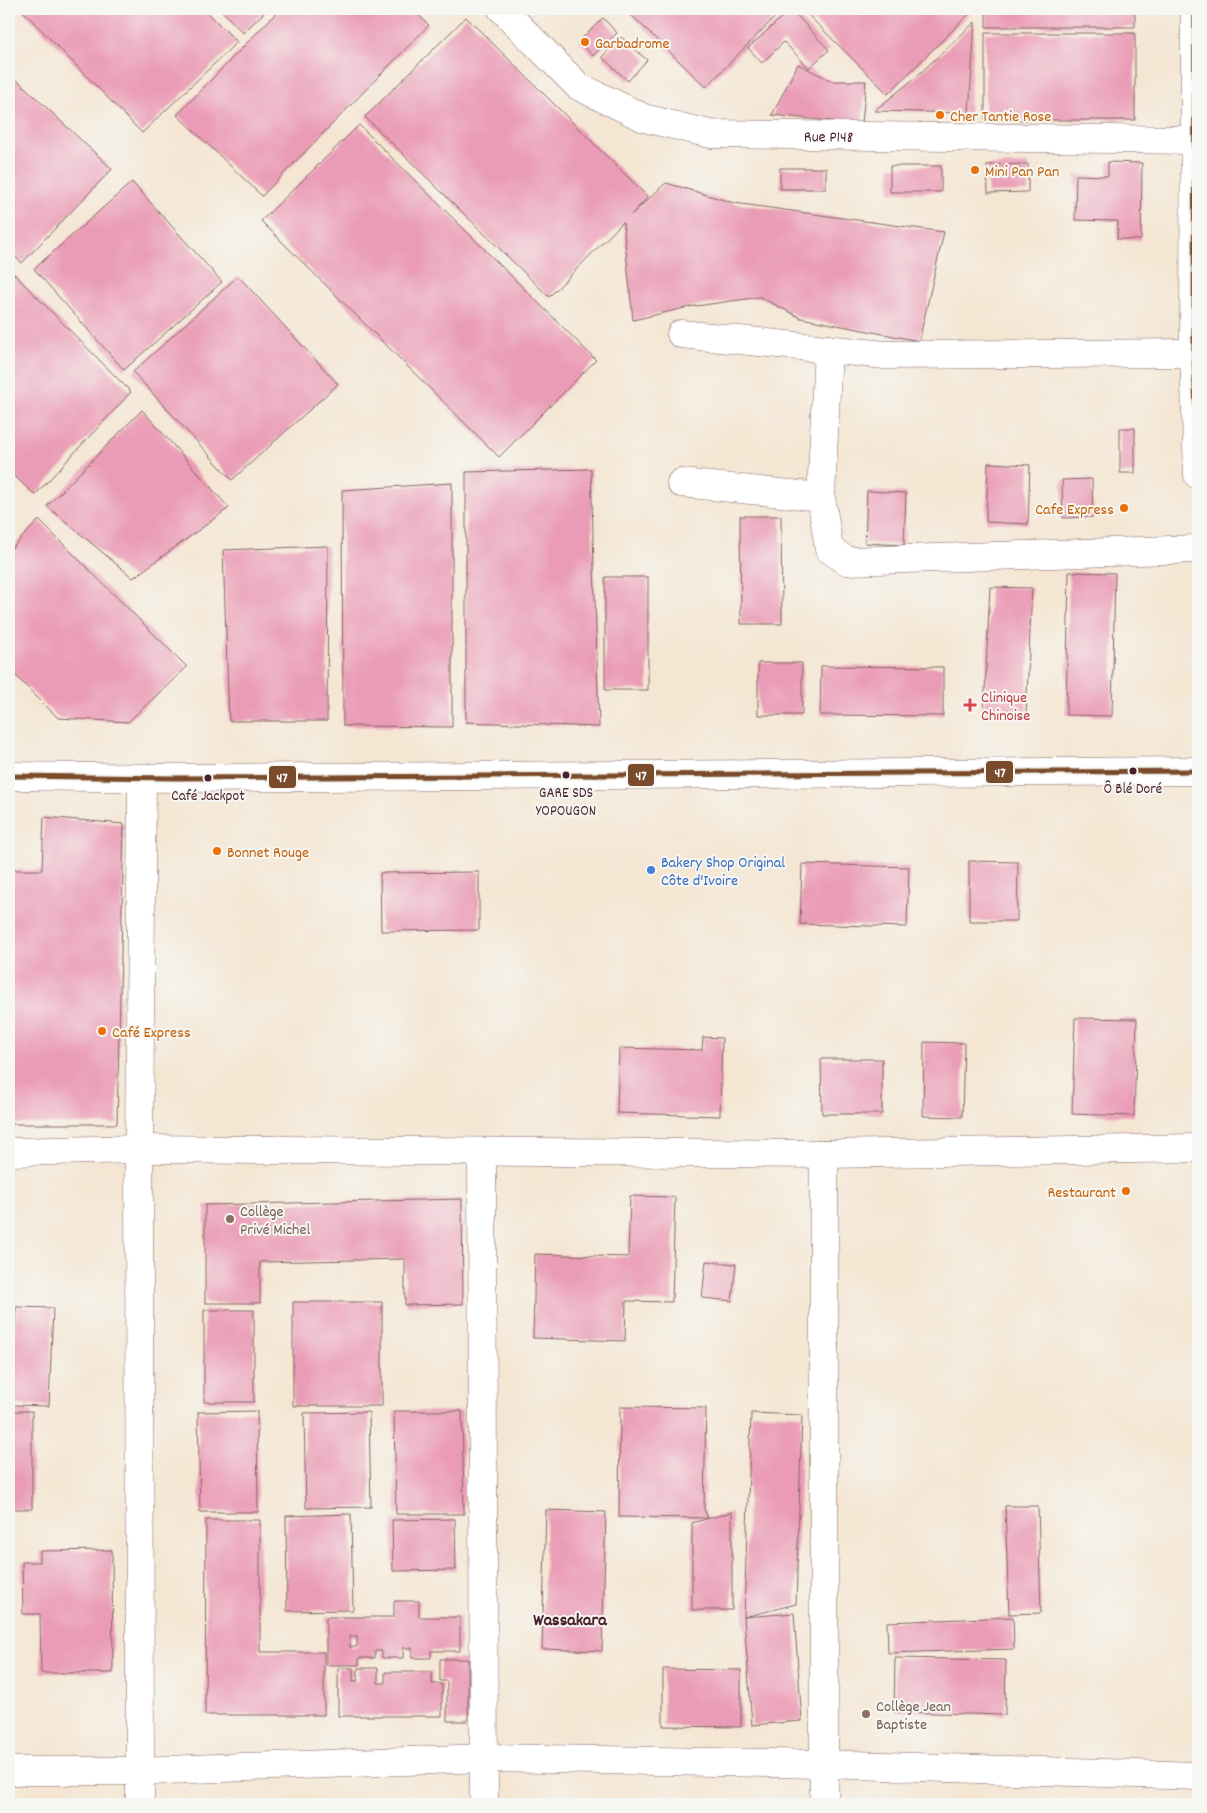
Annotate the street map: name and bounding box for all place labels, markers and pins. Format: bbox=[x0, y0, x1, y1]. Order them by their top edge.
place label: Garbadrome bbox=[595, 33, 670, 56]
marker: Garbadrome bbox=[579, 36, 591, 48]
place label: Cher Tantie Rose bbox=[950, 106, 1051, 129]
marker: Cher Tantie Rose bbox=[934, 109, 946, 121]
place label: Mini Pan Pan bbox=[985, 161, 1059, 184]
marker: Mini Pan Pan bbox=[969, 164, 981, 176]
place label: Cafe Express bbox=[1035, 499, 1114, 522]
marker: Cafe Express bbox=[1118, 502, 1130, 514]
place label: Clinique Chinoise bbox=[981, 687, 1030, 728]
marker: Clinique Chinoise bbox=[963, 698, 977, 712]
marker: Ô Blé Doré bbox=[1128, 766, 1138, 776]
marker: GARE SDS YOPOUGON bbox=[561, 770, 571, 780]
marker: Café Jackpot bbox=[203, 773, 213, 783]
place label: Ô Blé Doré bbox=[1104, 779, 1162, 801]
place label: GARE SDS YOPOUGON bbox=[536, 783, 596, 823]
place label: Café Jackpot bbox=[171, 786, 245, 808]
place label: Bonnet Rouge bbox=[227, 842, 309, 865]
marker: Bonnet Rouge bbox=[211, 845, 223, 857]
place label: Bakery Shop Original Côte d'Ivoire bbox=[661, 852, 785, 893]
marker: Bakery Shop Original Côte d'Ivoire bbox=[645, 864, 657, 876]
place label: Café Express bbox=[112, 1022, 191, 1045]
marker: Café Express bbox=[96, 1025, 108, 1037]
place label: Restaurant bbox=[1047, 1182, 1116, 1205]
marker: Restaurant bbox=[1120, 1185, 1132, 1197]
place label: Collège Privé Michel bbox=[240, 1201, 310, 1242]
marker: Collège Privé Michel bbox=[224, 1213, 236, 1225]
place label: Collège Jean Baptiste bbox=[876, 1696, 951, 1737]
marker: Collège Jean Baptiste bbox=[860, 1708, 872, 1720]

